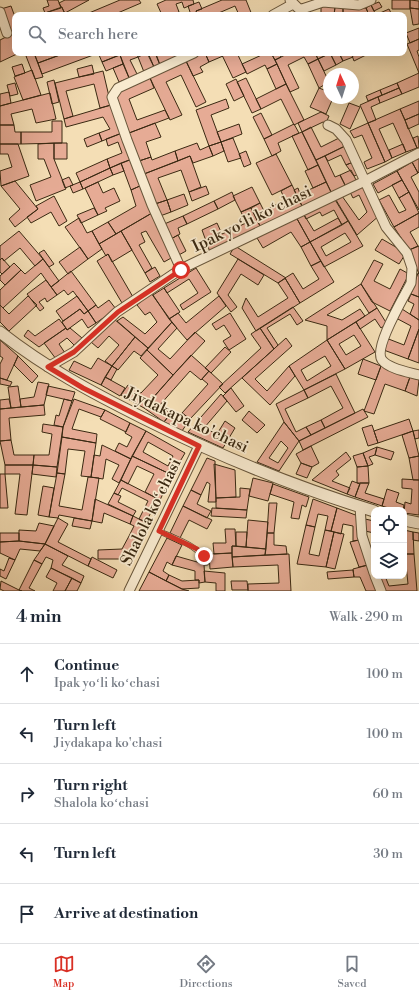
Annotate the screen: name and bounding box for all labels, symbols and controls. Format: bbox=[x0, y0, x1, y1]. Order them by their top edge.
search box bbox=[12, 12, 407, 56]
icon: search bbox=[26, 23, 48, 45]
text: Search here bbox=[58, 25, 138, 44]
north arrow bbox=[323, 68, 359, 104]
street label: Ipak yoʻli koʻchasi bbox=[189, 181, 315, 257]
route start bbox=[172, 261, 190, 279]
street label: Jiydakapa ko'chasi bbox=[121, 382, 252, 457]
street label: Shalola koʻchasi bbox=[116, 455, 186, 569]
map controls bbox=[371, 507, 407, 579]
button: locate bbox=[371, 507, 407, 543]
button: layers bbox=[371, 543, 407, 579]
route end bbox=[195, 547, 213, 565]
text: 4 min bbox=[16, 606, 61, 628]
text: Walk · 290 m bbox=[329, 609, 403, 625]
text: Continue bbox=[54, 656, 119, 675]
icon: ahead bbox=[16, 663, 38, 685]
text: 100 m bbox=[367, 666, 403, 682]
text: Ipak yoʻli koʻchasi bbox=[54, 675, 160, 691]
text: Turn left bbox=[54, 716, 116, 735]
icon: left bbox=[16, 723, 38, 745]
text: 100 m bbox=[367, 726, 403, 742]
text: Jiydakapa ko'chasi bbox=[54, 735, 163, 751]
text: Turn right bbox=[54, 776, 128, 795]
icon: right bbox=[16, 783, 38, 805]
text: 60 m bbox=[372, 786, 403, 802]
text: Shalola koʻchasi bbox=[54, 795, 149, 811]
icon: left bbox=[16, 843, 38, 865]
text: Turn left bbox=[54, 844, 116, 863]
text: 30 m bbox=[373, 846, 403, 862]
icon: arrive bbox=[16, 903, 38, 925]
text: Arrive at destination bbox=[54, 904, 198, 923]
tab: Map bbox=[53, 953, 75, 991]
tab: Directions bbox=[180, 953, 233, 991]
tab: Saved bbox=[338, 953, 366, 991]

